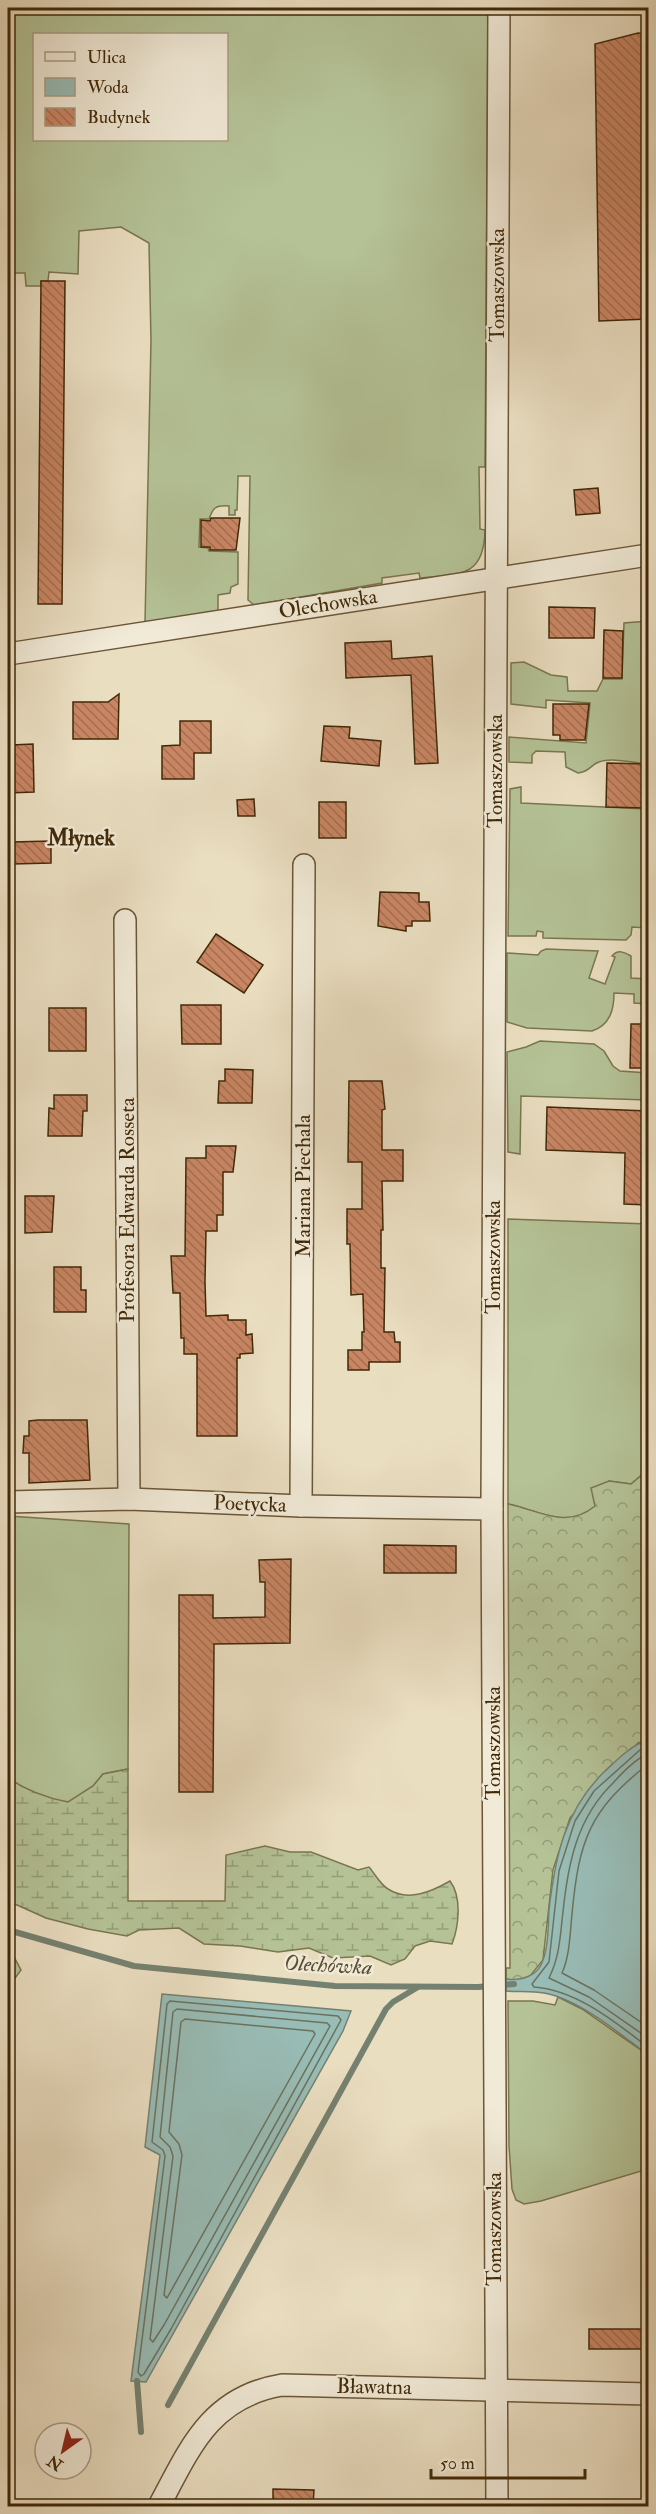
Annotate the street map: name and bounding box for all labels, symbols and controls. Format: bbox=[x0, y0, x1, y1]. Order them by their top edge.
legend bbox=[33, 33, 228, 141]
text: Ulica bbox=[87, 46, 127, 69]
text: Woda bbox=[86, 76, 129, 99]
text: Budynek bbox=[87, 106, 151, 129]
street label: Tomaszowska bbox=[484, 228, 511, 342]
street label: Olechowska bbox=[277, 583, 379, 625]
street label: Tomaszowska bbox=[482, 714, 509, 828]
district label: Młynek bbox=[46, 824, 115, 853]
street label: Profesora Edwarda Rosseta bbox=[114, 1097, 141, 1323]
street label: Mariana Piechala bbox=[290, 1114, 317, 1258]
street label: Tomaszowska bbox=[480, 1200, 507, 1314]
street label: Poetycka bbox=[213, 1489, 288, 1519]
street label: Tomaszowska bbox=[480, 1686, 507, 1800]
water label: Olechówka bbox=[283, 1949, 373, 1981]
street label: Tomaszowska bbox=[481, 2172, 508, 2286]
street label: Bławatna bbox=[336, 2373, 412, 2401]
north arrow bbox=[33, 2421, 93, 2481]
scale bar bbox=[431, 2442, 586, 2480]
text: N bbox=[43, 2450, 68, 2475]
text: 50 m bbox=[440, 2452, 475, 2475]

